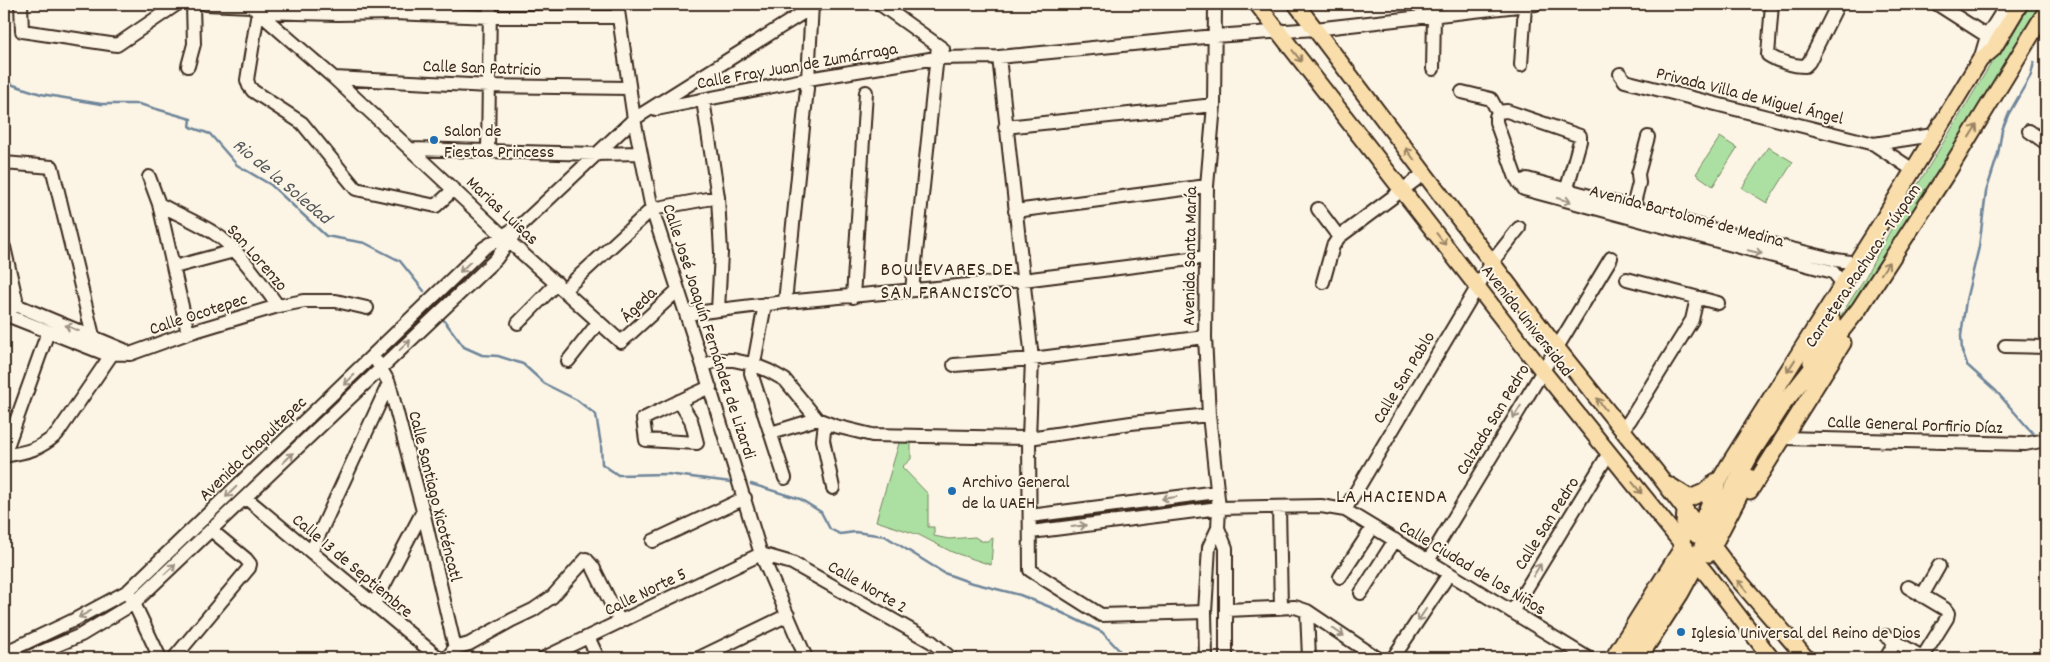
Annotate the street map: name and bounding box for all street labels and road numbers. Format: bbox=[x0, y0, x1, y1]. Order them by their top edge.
street label: Calle Fray Juan de Zumárraga bbox=[695, 37, 900, 97]
street label: Calle San Patricio bbox=[422, 55, 542, 84]
street label: Privada Villa de Miguel Ángel bbox=[1653, 62, 1846, 133]
street label: Marias Luisas bbox=[459, 172, 543, 252]
street label: Avenida Bartolomé de Medina bbox=[1586, 179, 1787, 256]
street label: Carretera Pachuca - Túxpam bbox=[1800, 179, 1928, 353]
street label: Avenida Santa María bbox=[1178, 186, 1205, 326]
street label: Calle José Joaquín Fernández de Lizardi bbox=[654, 201, 761, 463]
street label: San Lorenzo bbox=[220, 220, 292, 298]
street label: Avenida Universidad bbox=[1474, 260, 1578, 383]
street label: Ágeda bbox=[616, 282, 664, 329]
street label: Calle Ocotepec bbox=[147, 288, 251, 343]
street label: Calle San Pablo bbox=[1368, 328, 1443, 429]
street label: Calzada San Pedro bbox=[1451, 360, 1537, 481]
street label: Avenida Chapultepec bbox=[194, 392, 313, 508]
street label: Calle Santiago Xicoténcatl bbox=[400, 409, 467, 585]
street label: Calle General Porfirio Díaz bbox=[1827, 411, 2003, 442]
street label: Calle San Pedro bbox=[1509, 473, 1587, 576]
street label: Calle 13 de Septiembre bbox=[285, 509, 417, 625]
street label: Calle Ciudad de los Niños bbox=[1393, 515, 1550, 623]
street label: Calle Norte 2 bbox=[822, 555, 911, 621]
street label: Calle Norte 5 bbox=[601, 563, 691, 624]

